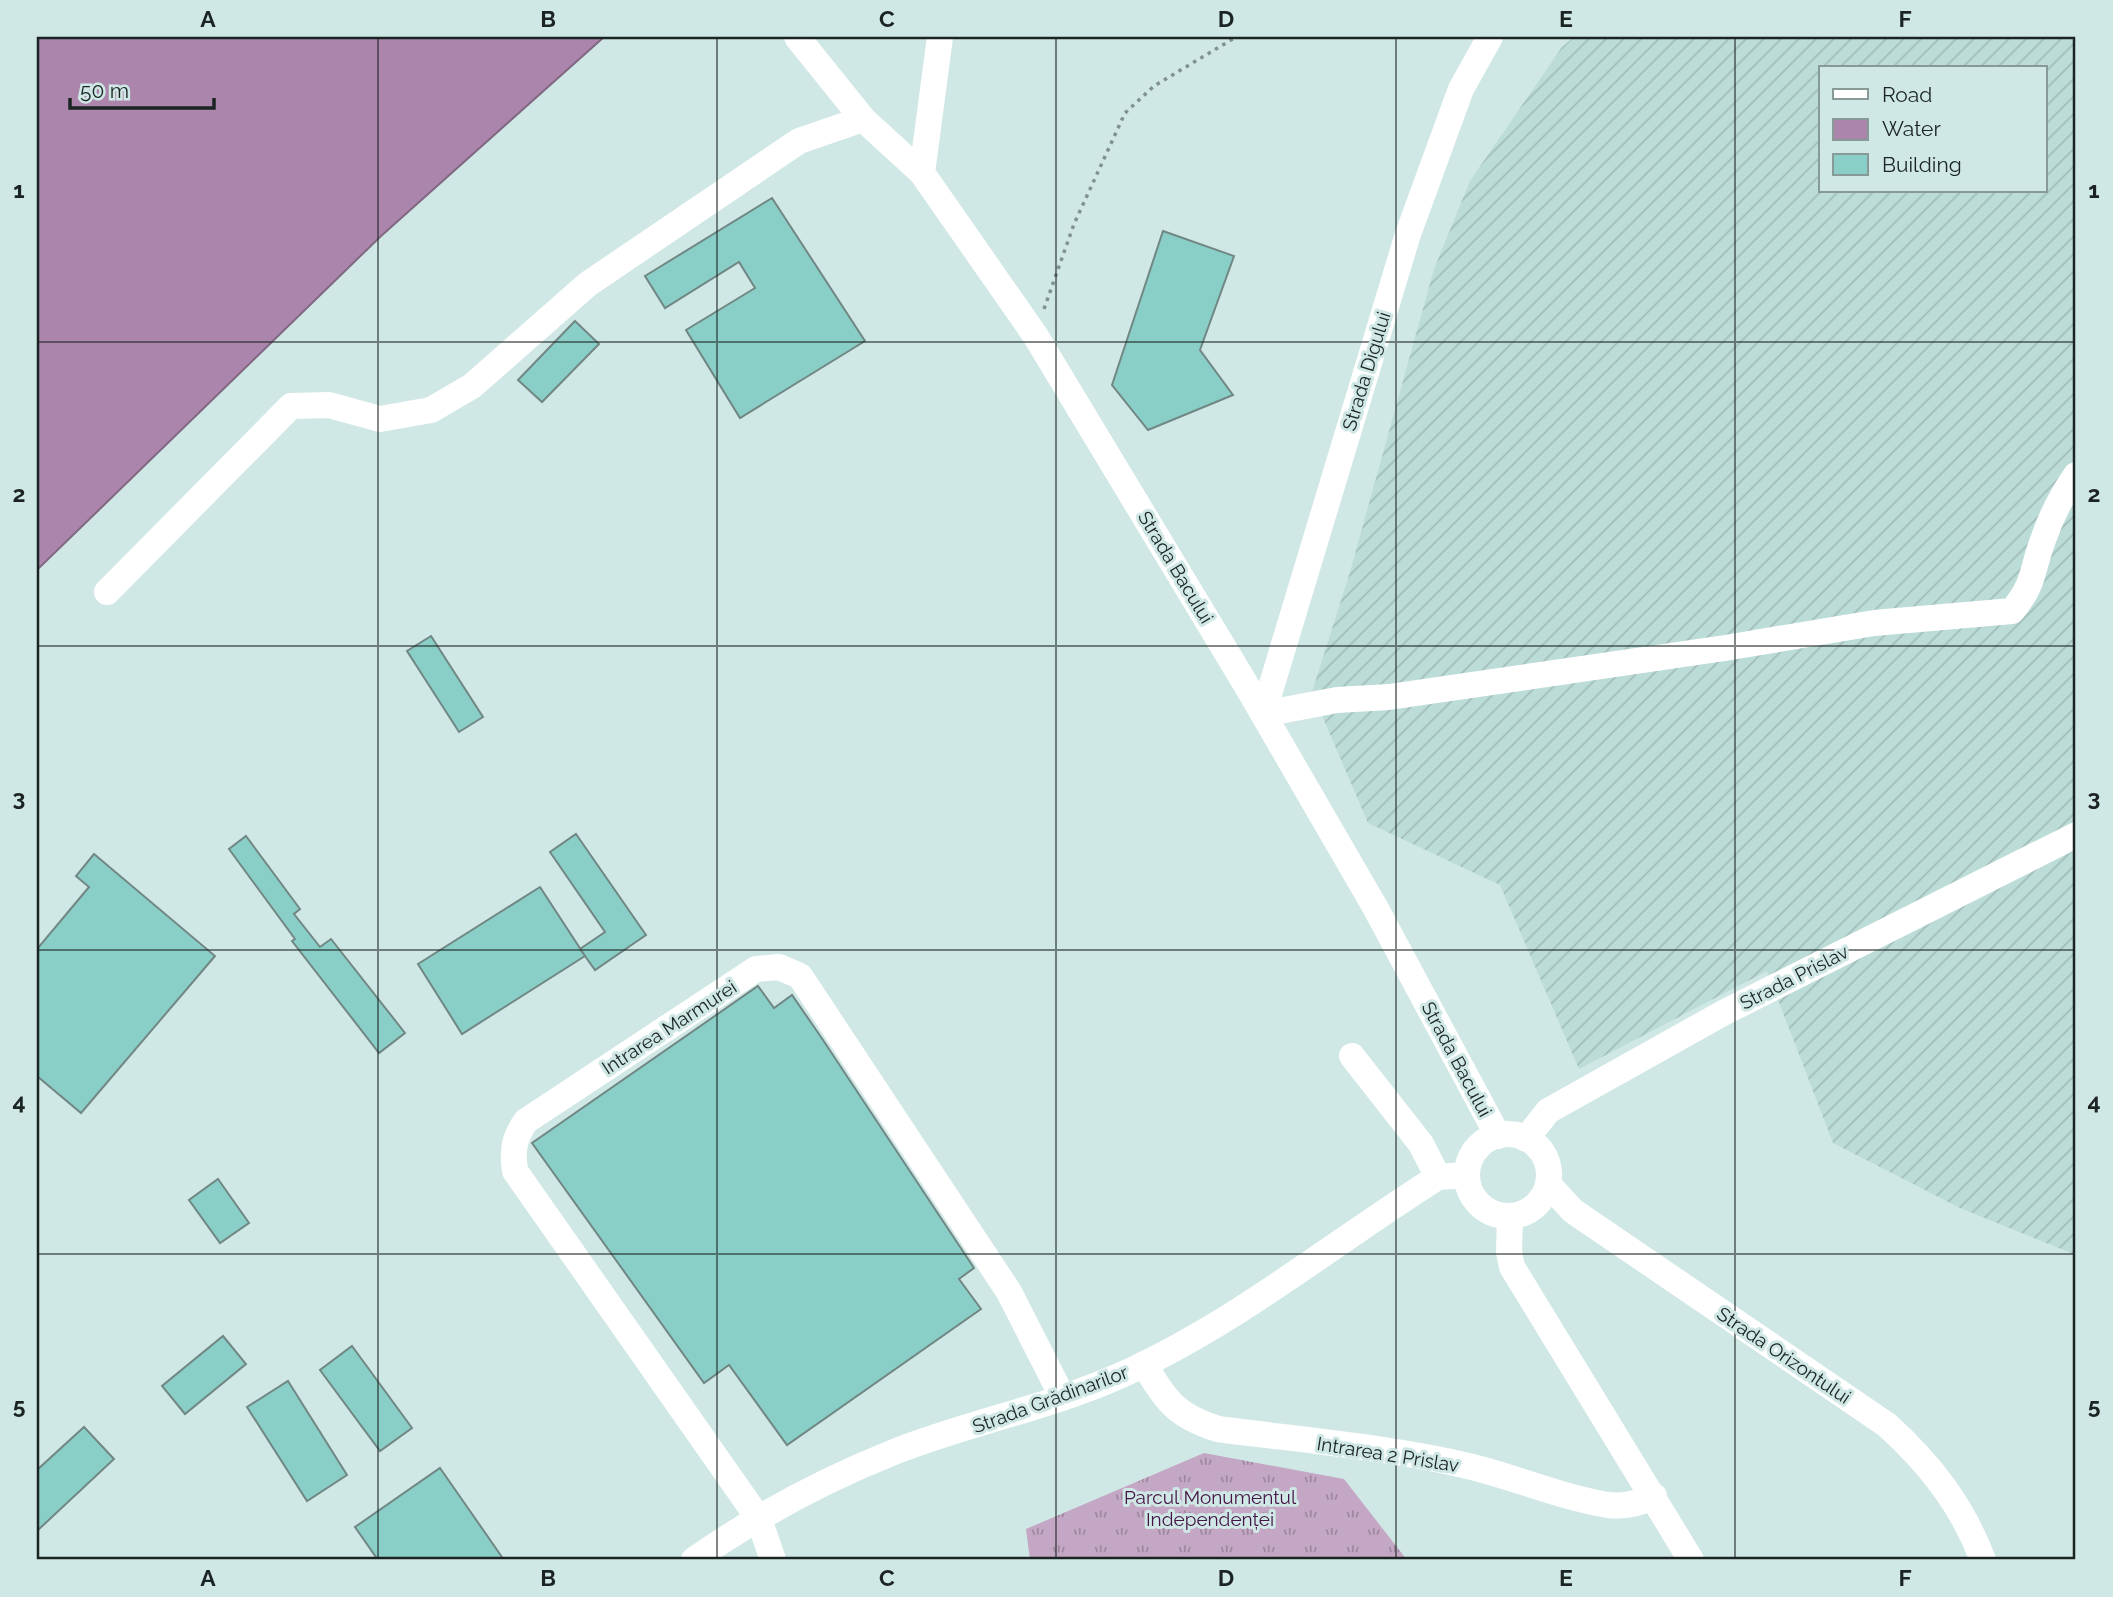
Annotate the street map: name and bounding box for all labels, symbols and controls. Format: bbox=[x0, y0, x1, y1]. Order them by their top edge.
text: A bbox=[200, 5, 216, 32]
text: B bbox=[540, 5, 556, 32]
text: C bbox=[879, 5, 895, 32]
text: D bbox=[1218, 5, 1234, 32]
text: E bbox=[1559, 5, 1573, 32]
text: F bbox=[1898, 5, 1912, 32]
scale bar bbox=[70, 66, 214, 110]
legend bbox=[1819, 66, 2046, 192]
text: 50 m bbox=[80, 78, 129, 103]
text: Road bbox=[1882, 82, 1932, 107]
text: Water bbox=[1882, 116, 1941, 141]
text: Building bbox=[1882, 152, 1962, 177]
text: 1 bbox=[13, 176, 25, 203]
text: 1 bbox=[2088, 176, 2100, 203]
street label: Strada Digului bbox=[1337, 309, 1395, 433]
text: 2 bbox=[13, 480, 25, 507]
text: 2 bbox=[2088, 480, 2100, 507]
street label: Strada Bacului bbox=[1134, 507, 1218, 627]
text: 3 bbox=[13, 784, 25, 811]
text: 3 bbox=[2088, 784, 2100, 811]
street label: Strada Prislav bbox=[1736, 940, 1852, 1014]
street label: Intrarea Marmurei bbox=[598, 975, 740, 1079]
street label: Strada Bacului bbox=[1417, 998, 1497, 1120]
text: 4 bbox=[12, 1088, 26, 1115]
text: 4 bbox=[2087, 1088, 2101, 1115]
street label: Strada Orizontului bbox=[1713, 1302, 1855, 1408]
street label: Strada Grădinarilor bbox=[969, 1361, 1131, 1437]
text: 5 bbox=[13, 1392, 26, 1419]
text: 5 bbox=[2088, 1392, 2101, 1419]
street label: Intrarea 2 Prislav bbox=[1315, 1432, 1461, 1476]
park label: Parcul Monumentul Independenței bbox=[1124, 1486, 1297, 1530]
text: A bbox=[200, 1564, 216, 1591]
text: B bbox=[540, 1564, 556, 1591]
text: C bbox=[879, 1564, 895, 1591]
text: D bbox=[1218, 1564, 1234, 1591]
text: E bbox=[1559, 1564, 1573, 1591]
text: F bbox=[1898, 1564, 1912, 1591]

